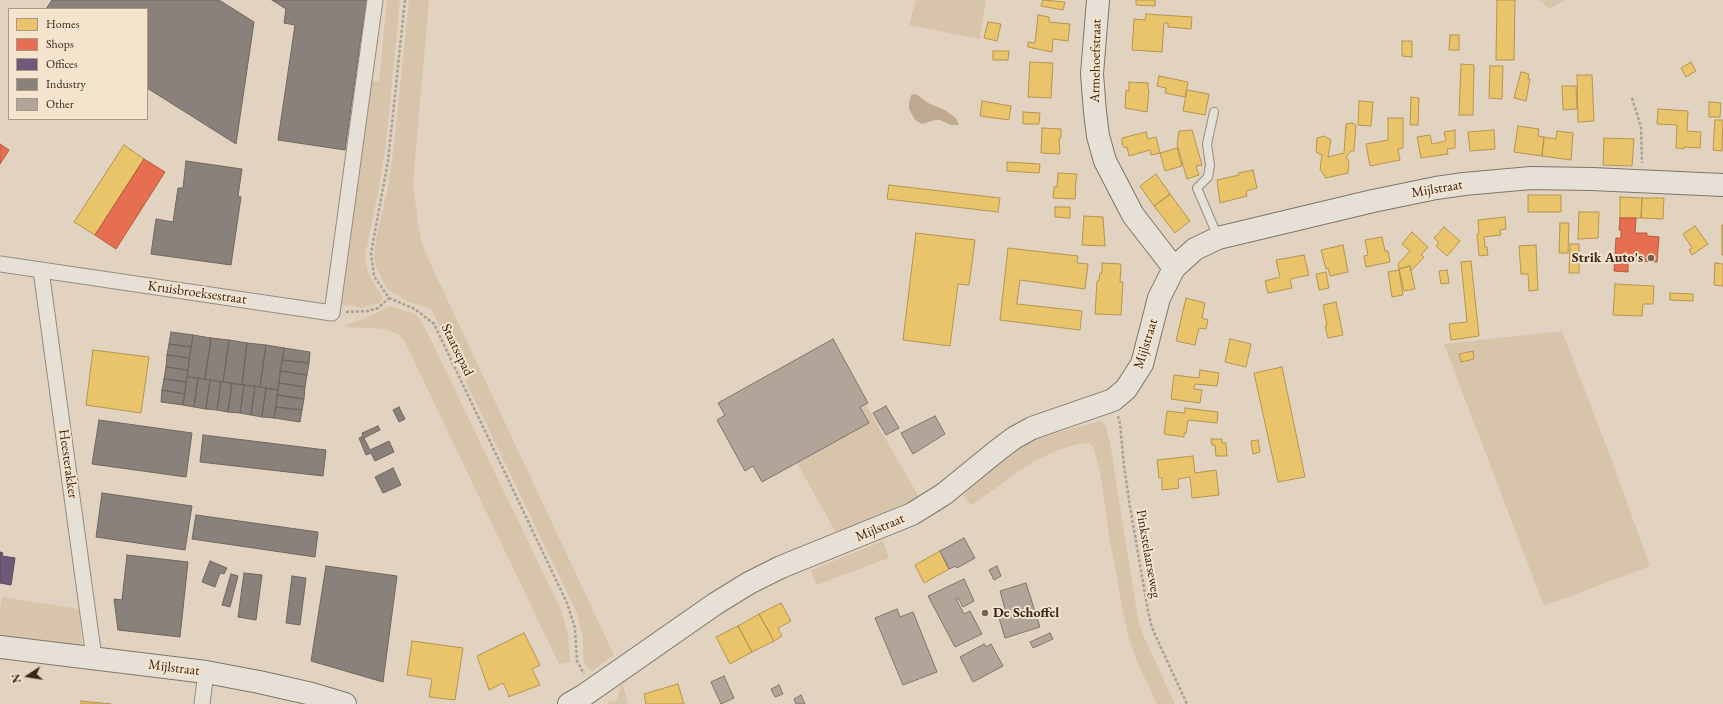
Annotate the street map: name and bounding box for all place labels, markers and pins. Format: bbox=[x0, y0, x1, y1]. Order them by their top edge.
place label: Strik Auto's bbox=[1572, 250, 1643, 266]
marker: Strik Auto's bbox=[1646, 253, 1656, 263]
place label: De Schoffel bbox=[993, 605, 1059, 621]
marker: De Schoffel bbox=[980, 608, 990, 618]

